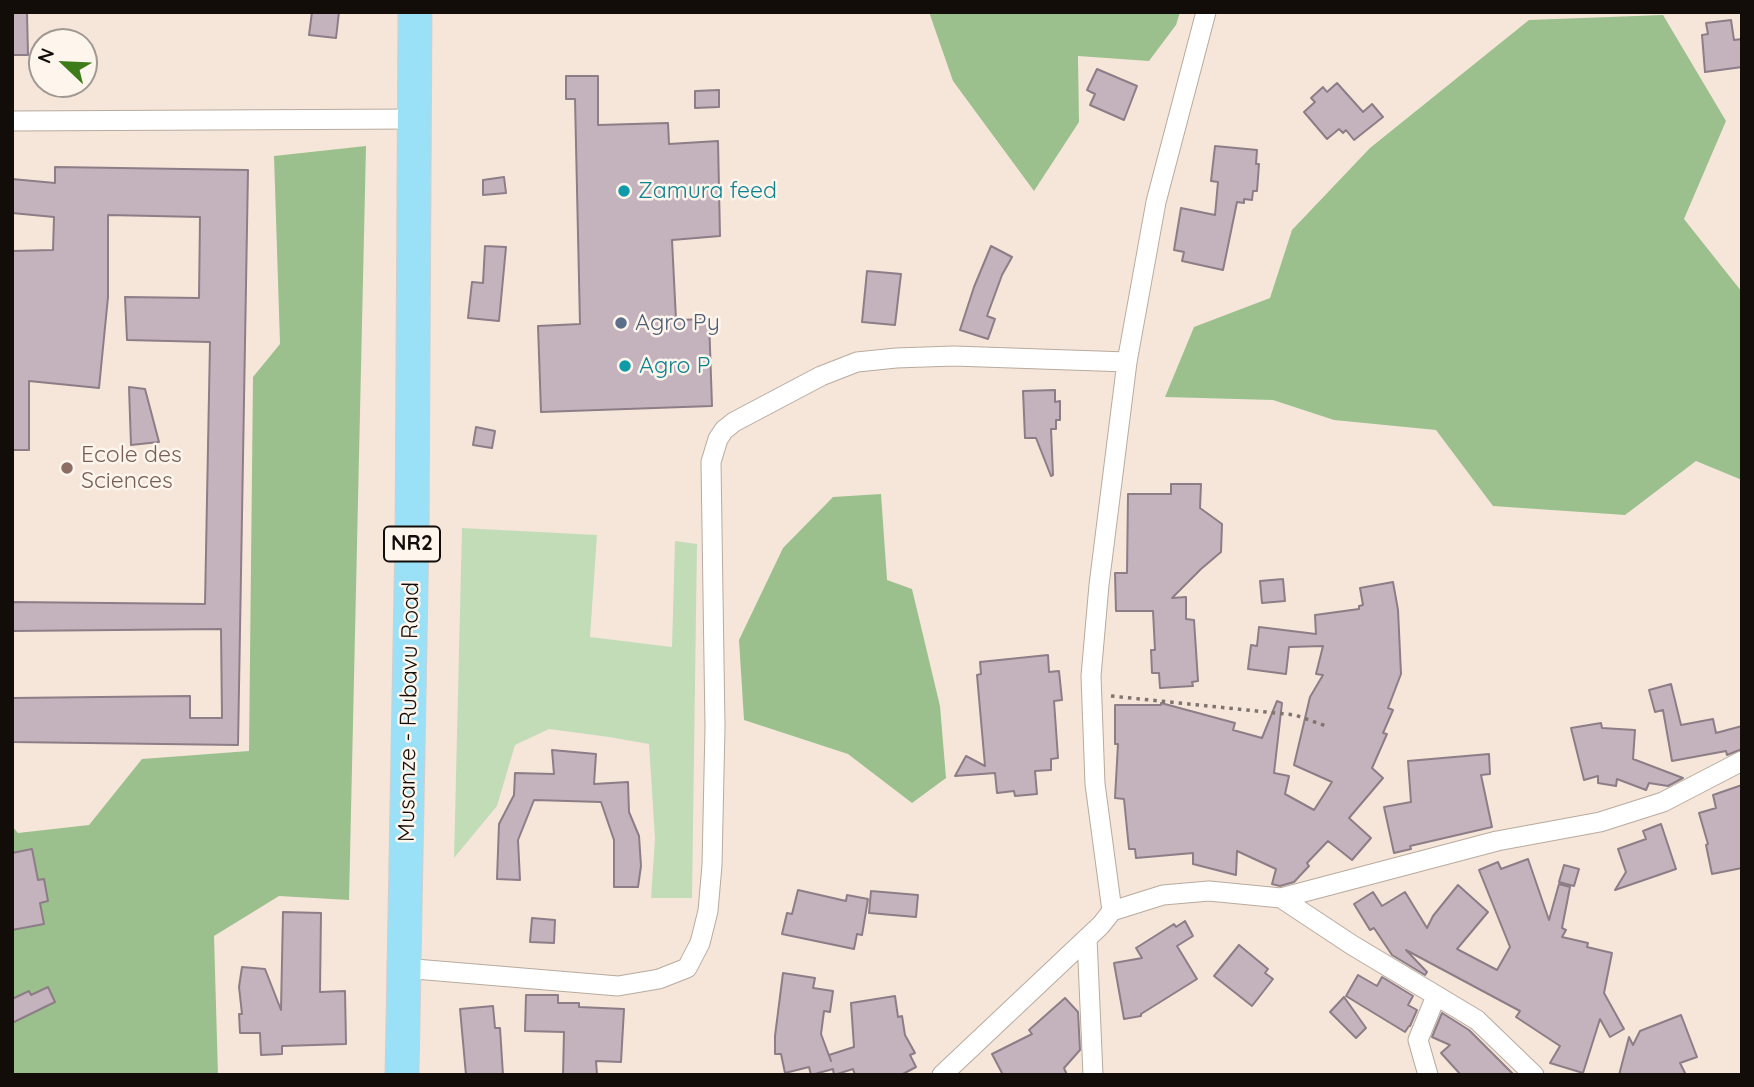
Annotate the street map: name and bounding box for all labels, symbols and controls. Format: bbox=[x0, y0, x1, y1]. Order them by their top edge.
north arrow bbox=[28, 28, 98, 98]
text: N bbox=[32, 44, 59, 67]
place label: Zamura feed bbox=[638, 177, 777, 205]
marker: Zamura feed bbox=[616, 183, 632, 199]
place label: Agro Py bbox=[635, 309, 720, 337]
marker: Agro Py bbox=[613, 315, 629, 331]
place label: Agro P bbox=[639, 352, 710, 380]
marker: Agro P bbox=[617, 358, 633, 374]
place label: Ecole des Sciences bbox=[81, 441, 182, 495]
marker: Ecole des Sciences bbox=[59, 460, 75, 476]
road number: NR2 bbox=[384, 526, 440, 562]
street label: Musanze - Rubavu Road bbox=[393, 582, 425, 842]

